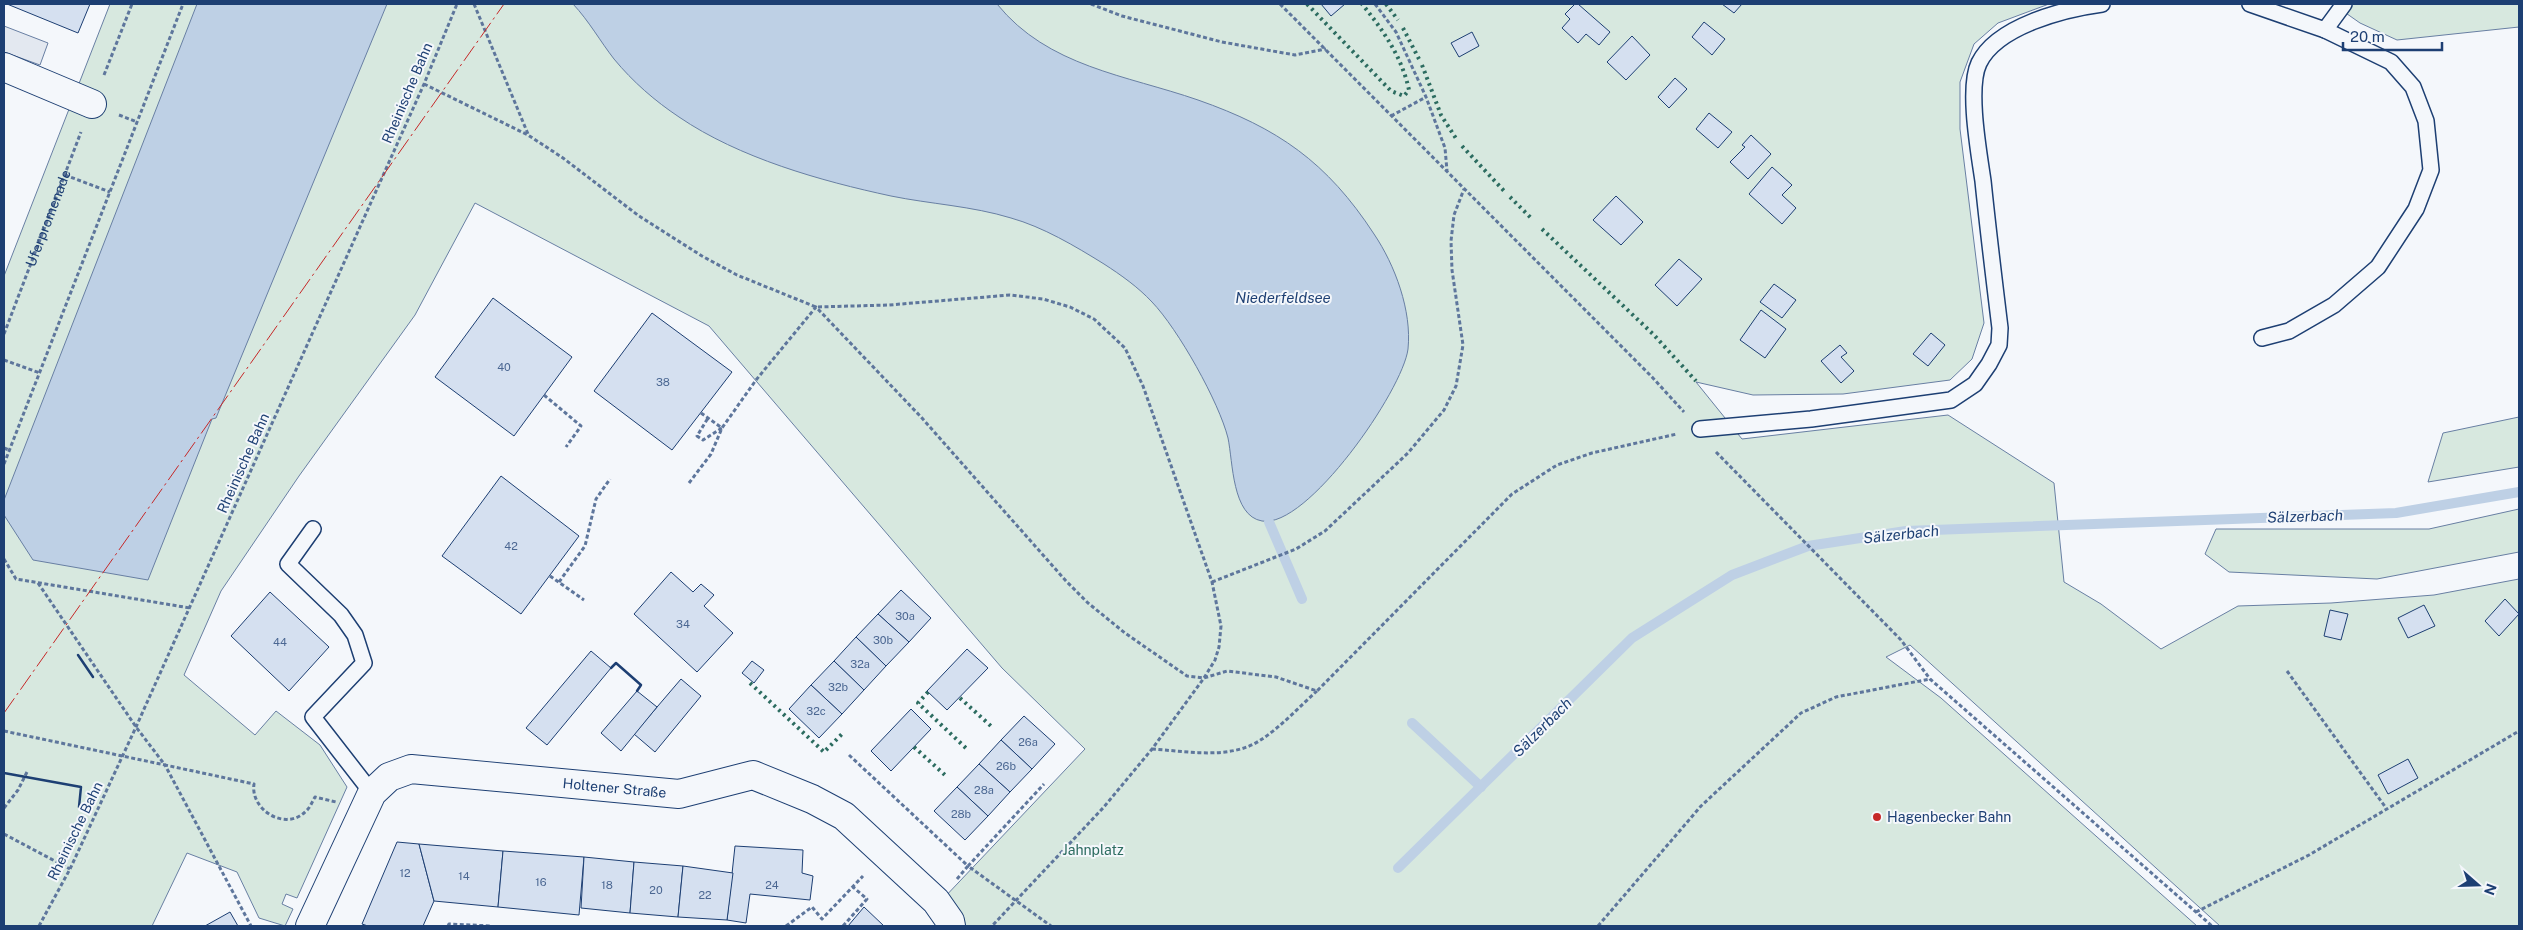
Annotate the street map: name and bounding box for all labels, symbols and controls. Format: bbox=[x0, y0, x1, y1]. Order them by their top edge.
scale bar bbox=[2343, 20, 2442, 52]
text: 20 m bbox=[2350, 28, 2385, 45]
street label: Rheinische Bahn bbox=[379, 40, 435, 146]
street label: Uferpromenade bbox=[22, 167, 74, 269]
water label: Niederfeldsee bbox=[1235, 289, 1331, 306]
house number: 40 bbox=[497, 361, 511, 373]
house number: 38 bbox=[656, 376, 670, 388]
street label: Rheinische Bahn bbox=[214, 411, 272, 515]
water label: Sälzerbach bbox=[2267, 506, 2343, 526]
water label: Sälzerbach bbox=[1862, 522, 1940, 546]
house number: 42 bbox=[504, 540, 518, 552]
house number: 30a bbox=[895, 610, 915, 622]
house number: 34 bbox=[676, 618, 690, 630]
house number: 30b bbox=[873, 634, 894, 646]
house number: 44 bbox=[273, 636, 287, 648]
house number: 32a bbox=[850, 658, 870, 670]
house number: 32b bbox=[828, 681, 848, 693]
water label: Sälzerbach bbox=[1509, 694, 1575, 760]
house number: 32c bbox=[806, 705, 826, 717]
house number: 26a bbox=[1018, 736, 1038, 748]
house number: 26b bbox=[996, 760, 1016, 772]
street label: Holtener Straße bbox=[562, 775, 667, 801]
street label: Rheinische Bahn bbox=[44, 779, 106, 883]
house number: 28a bbox=[974, 784, 994, 796]
house number: 28b bbox=[951, 808, 972, 820]
place label: Hagenbecker Bahn bbox=[1887, 809, 2011, 825]
marker: Hagenbecker Bahn bbox=[1871, 811, 1883, 823]
park label: Jahnplatz bbox=[1062, 842, 1124, 858]
north arrow bbox=[2453, 860, 2503, 910]
house number: 12 bbox=[399, 867, 411, 879]
house number: 14 bbox=[458, 870, 470, 882]
house number: 16 bbox=[535, 876, 547, 888]
house number: 18 bbox=[601, 879, 613, 891]
house number: 24 bbox=[765, 879, 779, 891]
text: N bbox=[2481, 882, 2500, 897]
house number: 20 bbox=[649, 884, 663, 896]
house number: 22 bbox=[698, 889, 712, 901]

